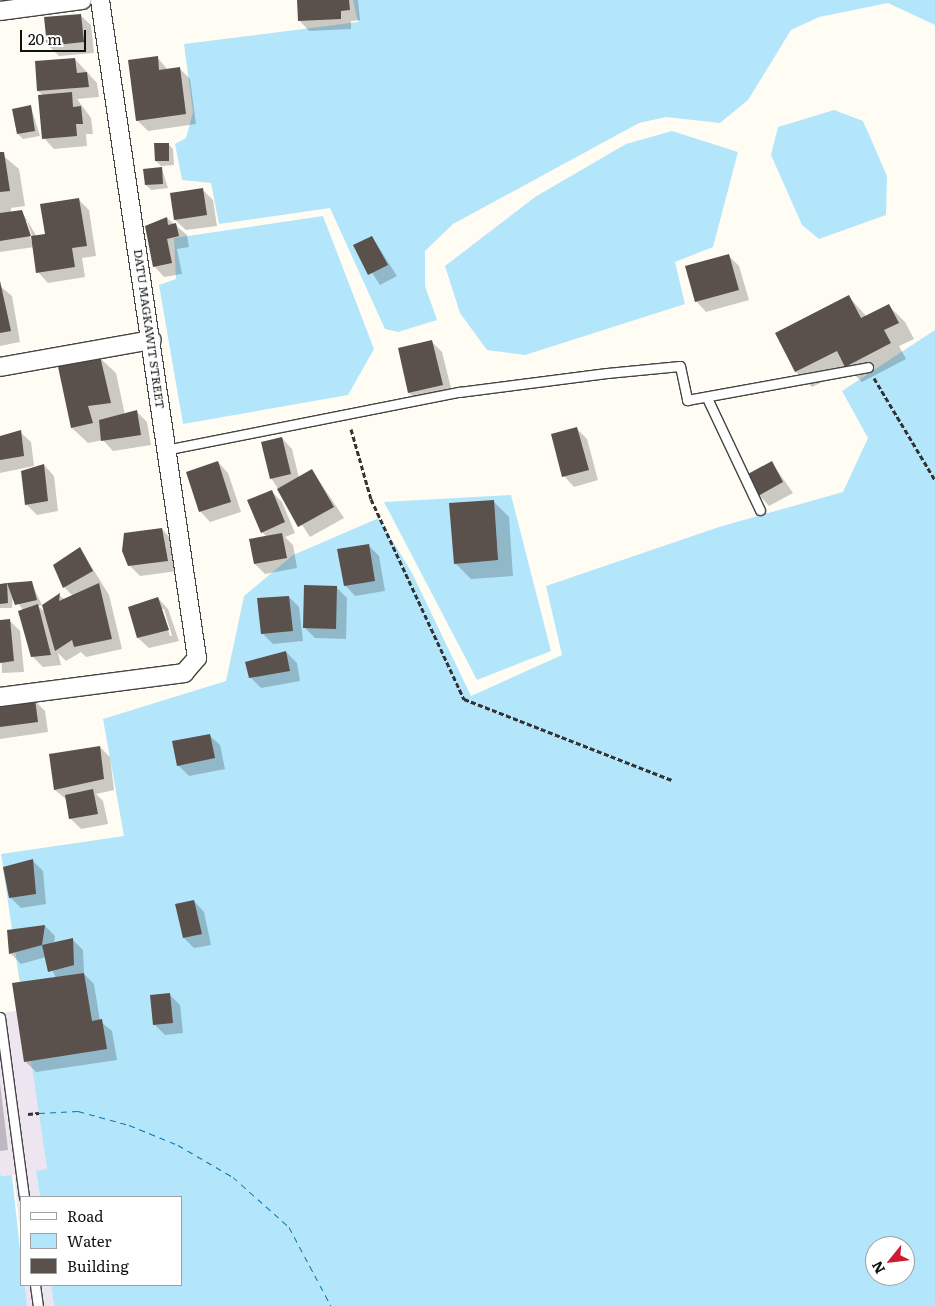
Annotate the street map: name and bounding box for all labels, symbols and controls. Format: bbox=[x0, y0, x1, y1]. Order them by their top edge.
scale bar bbox=[22, 20, 89, 52]
text: 20 m bbox=[28, 27, 62, 50]
street label: DATU MAGKAWIT STREET bbox=[131, 248, 167, 410]
legend bbox=[20, 1196, 182, 1286]
text: Road bbox=[67, 1204, 103, 1227]
text: Water bbox=[67, 1229, 112, 1252]
north arrow bbox=[865, 1236, 915, 1286]
text: Building bbox=[67, 1254, 129, 1277]
text: N bbox=[866, 1258, 889, 1278]

